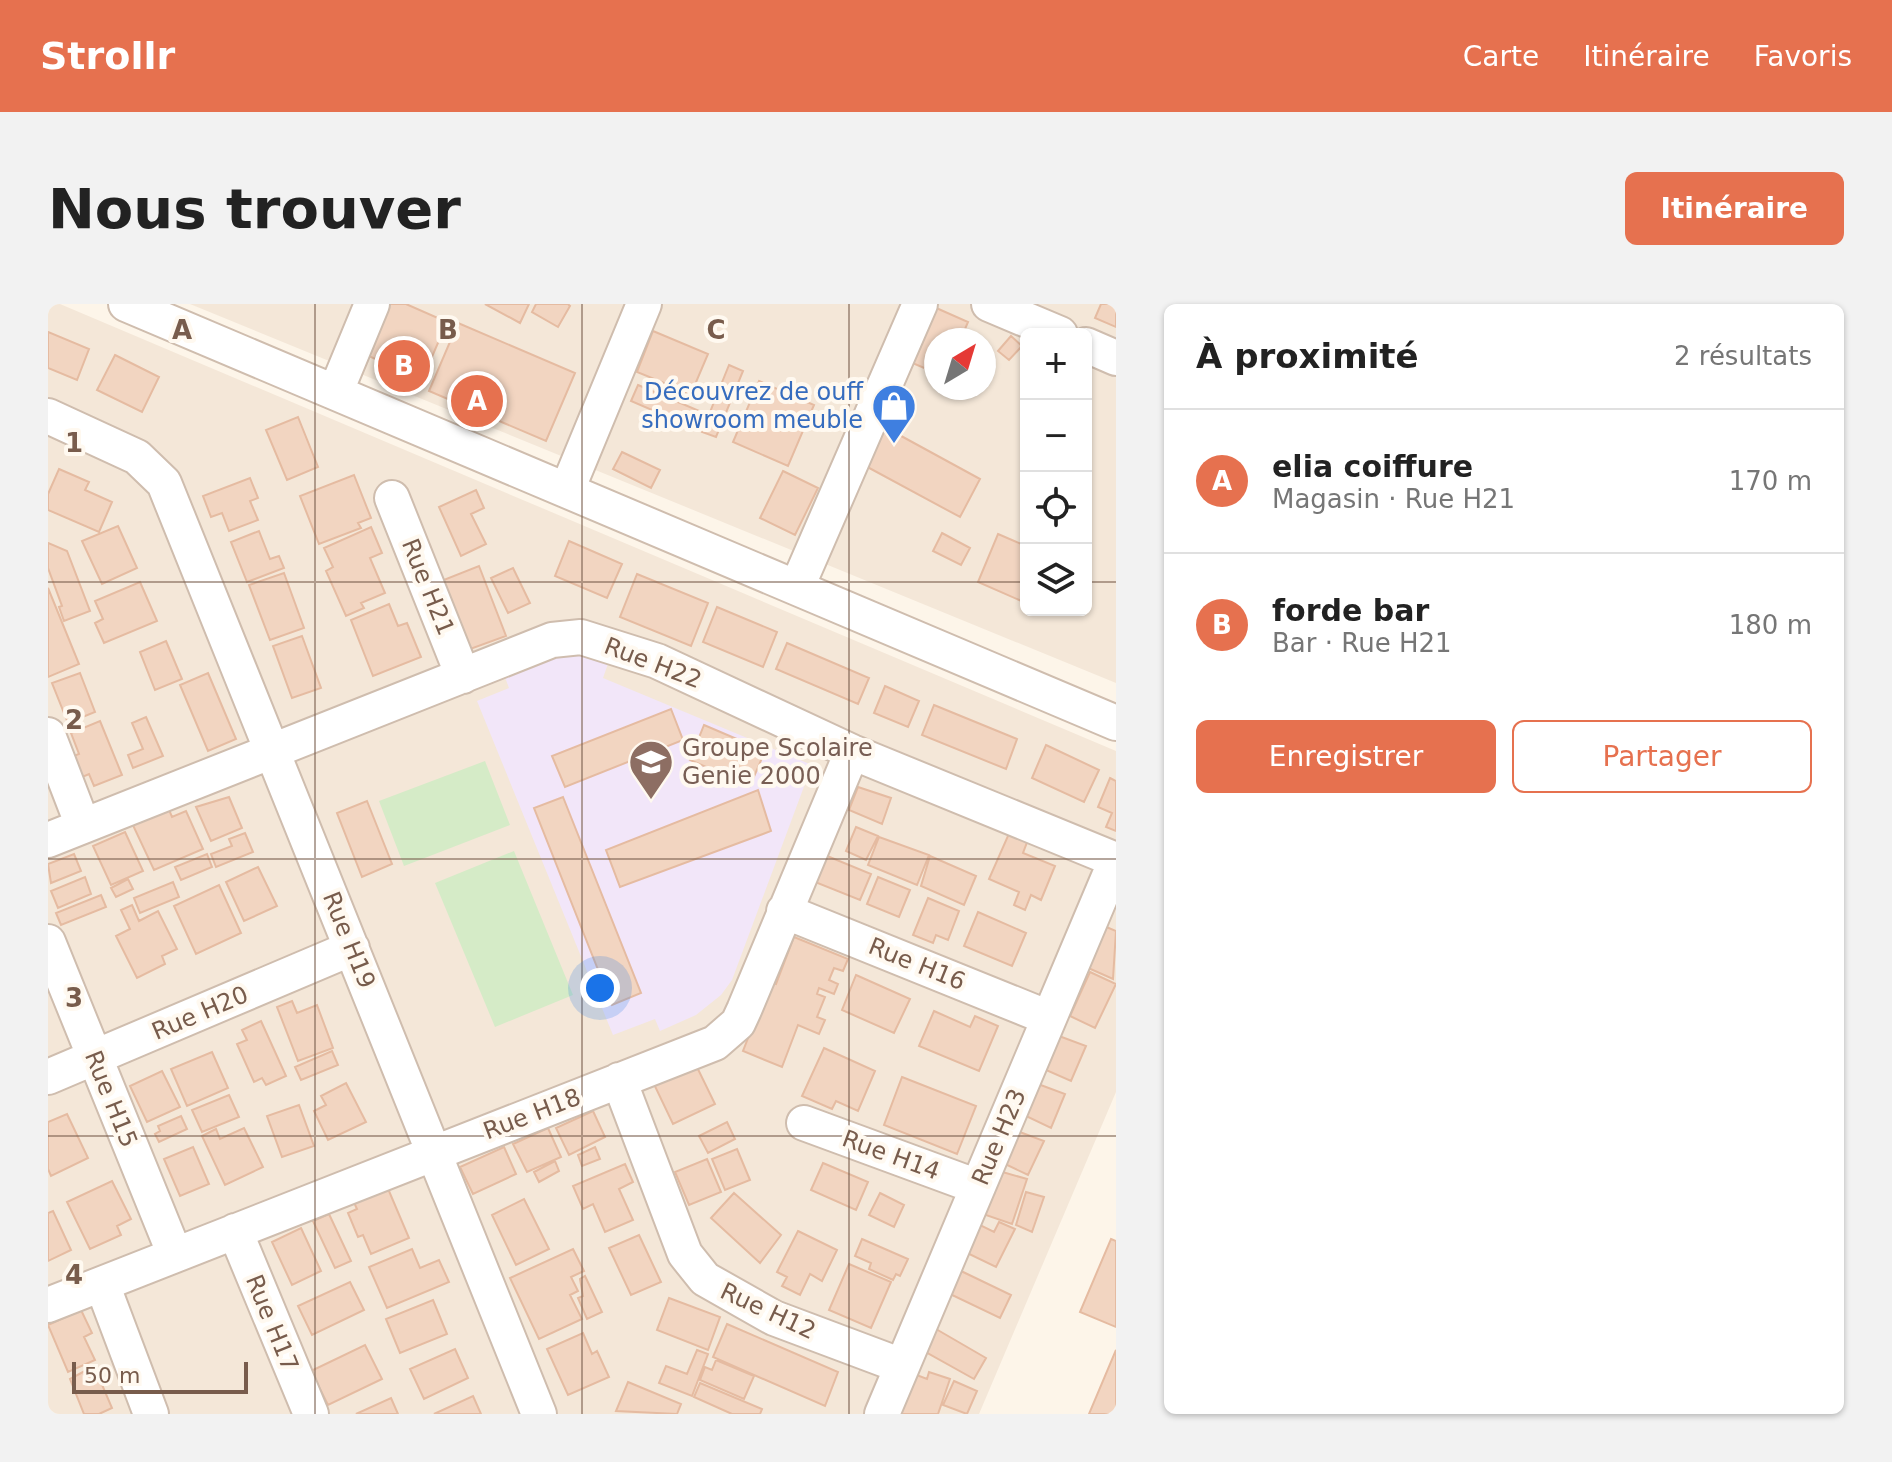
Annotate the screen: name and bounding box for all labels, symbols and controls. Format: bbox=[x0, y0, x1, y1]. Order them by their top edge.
text: Strollr bbox=[40, 34, 175, 78]
text: Carte bbox=[1463, 40, 1539, 73]
text: Itinéraire bbox=[1583, 40, 1710, 73]
text: Favoris bbox=[1754, 40, 1852, 73]
button: Itinéraire bbox=[1625, 172, 1844, 245]
text: Nous trouver bbox=[48, 176, 461, 241]
text: A bbox=[172, 315, 192, 345]
text: B bbox=[438, 315, 458, 345]
text: C bbox=[706, 315, 726, 345]
north arrow bbox=[924, 328, 996, 400]
map controls bbox=[1020, 328, 1092, 616]
button: + bbox=[1020, 328, 1092, 400]
pin: B bbox=[378, 336, 430, 396]
text: À proximité bbox=[1196, 336, 1419, 376]
text: 2 résultats bbox=[1674, 341, 1812, 371]
pin: A bbox=[451, 371, 503, 431]
place label: Découvrez de ouff showroom meuble bbox=[641, 378, 863, 434]
shop icon: Découvrez de ouff showroom meuble bbox=[870, 382, 918, 445]
button: − bbox=[1020, 400, 1092, 472]
text: 1 bbox=[65, 428, 83, 458]
text: elia coiffure bbox=[1272, 449, 1473, 484]
text: A bbox=[1212, 466, 1232, 496]
text: 170 m bbox=[1729, 466, 1812, 496]
button: locate bbox=[1020, 472, 1092, 544]
text: Magasin · Rue H21 bbox=[1272, 484, 1515, 514]
street label: Rue H21 bbox=[396, 535, 460, 639]
button: layers bbox=[1020, 544, 1092, 616]
text: forde bar bbox=[1272, 593, 1429, 628]
text: B bbox=[1212, 610, 1232, 640]
text: 180 m bbox=[1729, 610, 1812, 640]
text: Bar · Rue H21 bbox=[1272, 628, 1452, 658]
street label: Rue H22 bbox=[600, 632, 706, 694]
text: 2 bbox=[65, 705, 83, 735]
button: Enregistrer bbox=[1196, 720, 1496, 793]
button: Partager bbox=[1512, 720, 1812, 793]
place label: Groupe Scolaire Genie 2000 bbox=[682, 734, 873, 790]
school or university icon: Groupe Scolaire Genie 2000 bbox=[627, 738, 675, 801]
street label: Rue H19 bbox=[317, 888, 381, 992]
street label: Rue H16 bbox=[865, 932, 969, 996]
your location bbox=[580, 968, 620, 1008]
street label: Rue H20 bbox=[148, 980, 252, 1046]
text: 3 bbox=[65, 983, 83, 1013]
street label: Rue H15 bbox=[79, 1047, 143, 1151]
street label: Rue H18 bbox=[479, 1083, 585, 1145]
street label: Rue H23 bbox=[966, 1085, 1032, 1189]
street label: Rue H14 bbox=[838, 1124, 944, 1186]
text: 4 bbox=[65, 1260, 83, 1290]
street label: Rue H17 bbox=[240, 1271, 304, 1375]
street label: Rue H12 bbox=[716, 1277, 820, 1345]
scale bar bbox=[72, 1358, 248, 1394]
text: 50 m bbox=[84, 1363, 140, 1388]

